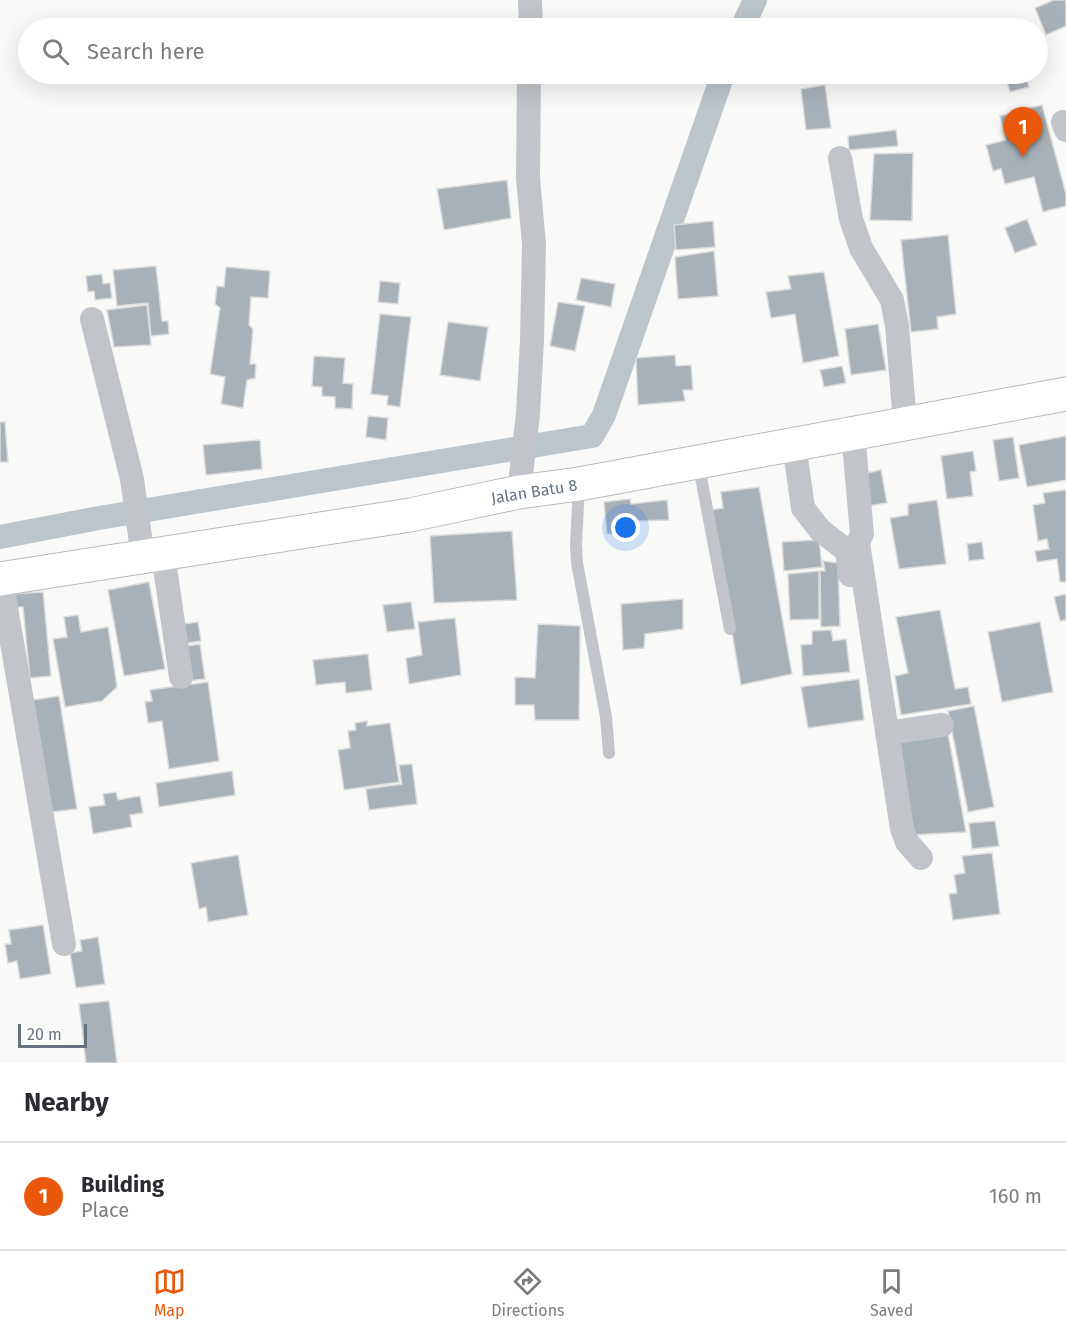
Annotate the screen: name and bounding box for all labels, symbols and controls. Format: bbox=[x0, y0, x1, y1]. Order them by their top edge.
search box bbox=[18, 18, 1048, 84]
icon: search bbox=[39, 35, 72, 68]
text: Search here bbox=[87, 38, 205, 65]
pin: 1 bbox=[1004, 108, 1042, 157]
street label: Jalan Batu 8 bbox=[490, 475, 579, 508]
your location bbox=[611, 513, 640, 542]
scale bar bbox=[18, 1021, 87, 1048]
text: 20 m bbox=[27, 1025, 62, 1044]
text: Nearby bbox=[24, 1087, 109, 1118]
text: Building bbox=[81, 1171, 164, 1198]
text: 1 bbox=[39, 1184, 48, 1208]
text: 160 m bbox=[989, 1184, 1042, 1208]
text: Place bbox=[81, 1198, 129, 1222]
tab: Map bbox=[153, 1265, 186, 1320]
tab: Directions bbox=[491, 1265, 565, 1320]
tab: Saved bbox=[870, 1265, 913, 1320]

